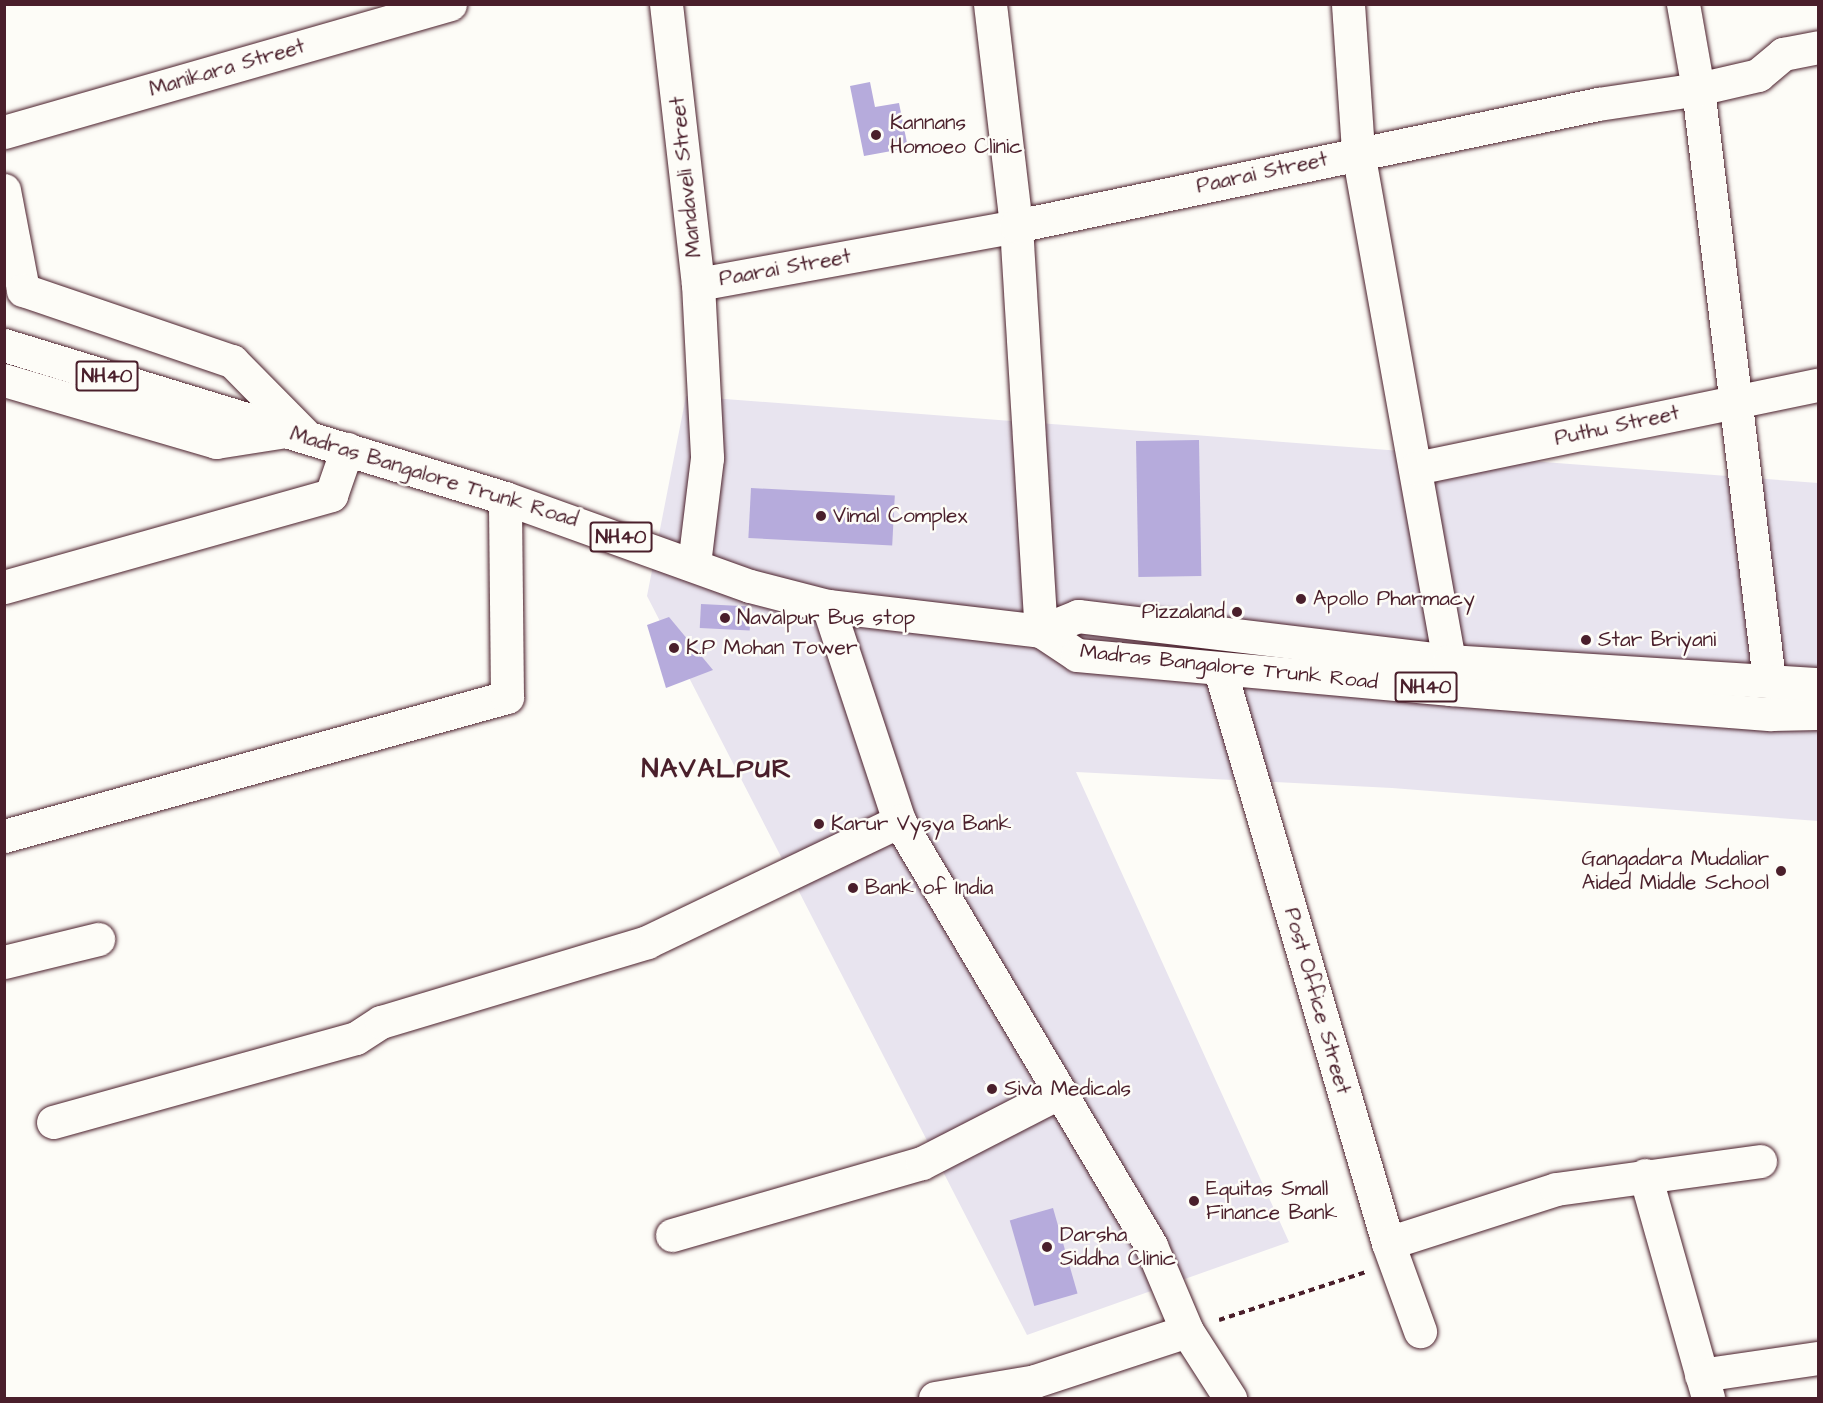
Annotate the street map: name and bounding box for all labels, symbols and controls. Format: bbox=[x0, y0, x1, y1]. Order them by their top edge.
street label: Manikara Street bbox=[146, 34, 308, 102]
street label: Mandaveli Street bbox=[665, 95, 707, 259]
place label: Kannans Homoeo Clinic bbox=[890, 110, 1023, 160]
marker: Kannans Homoeo Clinic bbox=[867, 126, 885, 144]
street label: Paarai Street bbox=[1194, 147, 1330, 199]
street label: Paarai Street bbox=[717, 244, 853, 292]
road number: NH40 bbox=[76, 359, 138, 393]
street label: Puthu Street bbox=[1552, 400, 1682, 452]
street label: Madras Bangalore Trunk Road bbox=[287, 421, 581, 533]
place label: Vimal Complex bbox=[833, 503, 967, 529]
marker: Vimal Complex bbox=[814, 509, 828, 523]
road number: NH40 bbox=[590, 520, 652, 554]
place label: Apollo Pharmacy bbox=[1313, 586, 1475, 612]
marker: Apollo Pharmacy bbox=[1294, 592, 1308, 606]
place label: Pizzaland bbox=[1142, 599, 1225, 625]
place label: Navalpur Bus stop bbox=[737, 605, 915, 631]
marker: Pizzaland bbox=[1230, 605, 1244, 619]
marker: Navalpur Bus stop bbox=[718, 611, 732, 625]
place label: Star Briyani bbox=[1598, 627, 1716, 653]
marker: Star Briyani bbox=[1579, 633, 1593, 647]
place label: K.P Mohan Tower bbox=[686, 635, 857, 661]
street label: Madras Bangalore Trunk Road bbox=[1079, 639, 1379, 695]
marker: K.P Mohan Tower bbox=[667, 641, 681, 655]
road number: NH40 bbox=[1394, 670, 1458, 704]
district label: NAVALPUR bbox=[642, 754, 792, 786]
place label: Karur Vysya Bank bbox=[831, 811, 1012, 837]
marker: Karur Vysya Bank bbox=[812, 817, 826, 831]
place label: Gangadara Mudaliar Aided Middle School bbox=[1581, 846, 1769, 896]
marker: Gangadara Mudaliar Aided Middle School bbox=[1774, 864, 1788, 878]
place label: Bank of India bbox=[865, 875, 993, 901]
marker: Bank of India bbox=[846, 881, 860, 895]
street label: Post Office Street bbox=[1278, 905, 1356, 1097]
place label: Siva Medicals bbox=[1004, 1076, 1131, 1102]
marker: Siva Medicals bbox=[985, 1082, 999, 1096]
place label: Equitas Small Finance Bank bbox=[1206, 1176, 1337, 1226]
marker: Equitas Small Finance Bank bbox=[1187, 1194, 1201, 1208]
place label: Darsha Siddha Clinic bbox=[1060, 1222, 1176, 1272]
marker: Darsha Siddha Clinic bbox=[1038, 1238, 1056, 1256]

